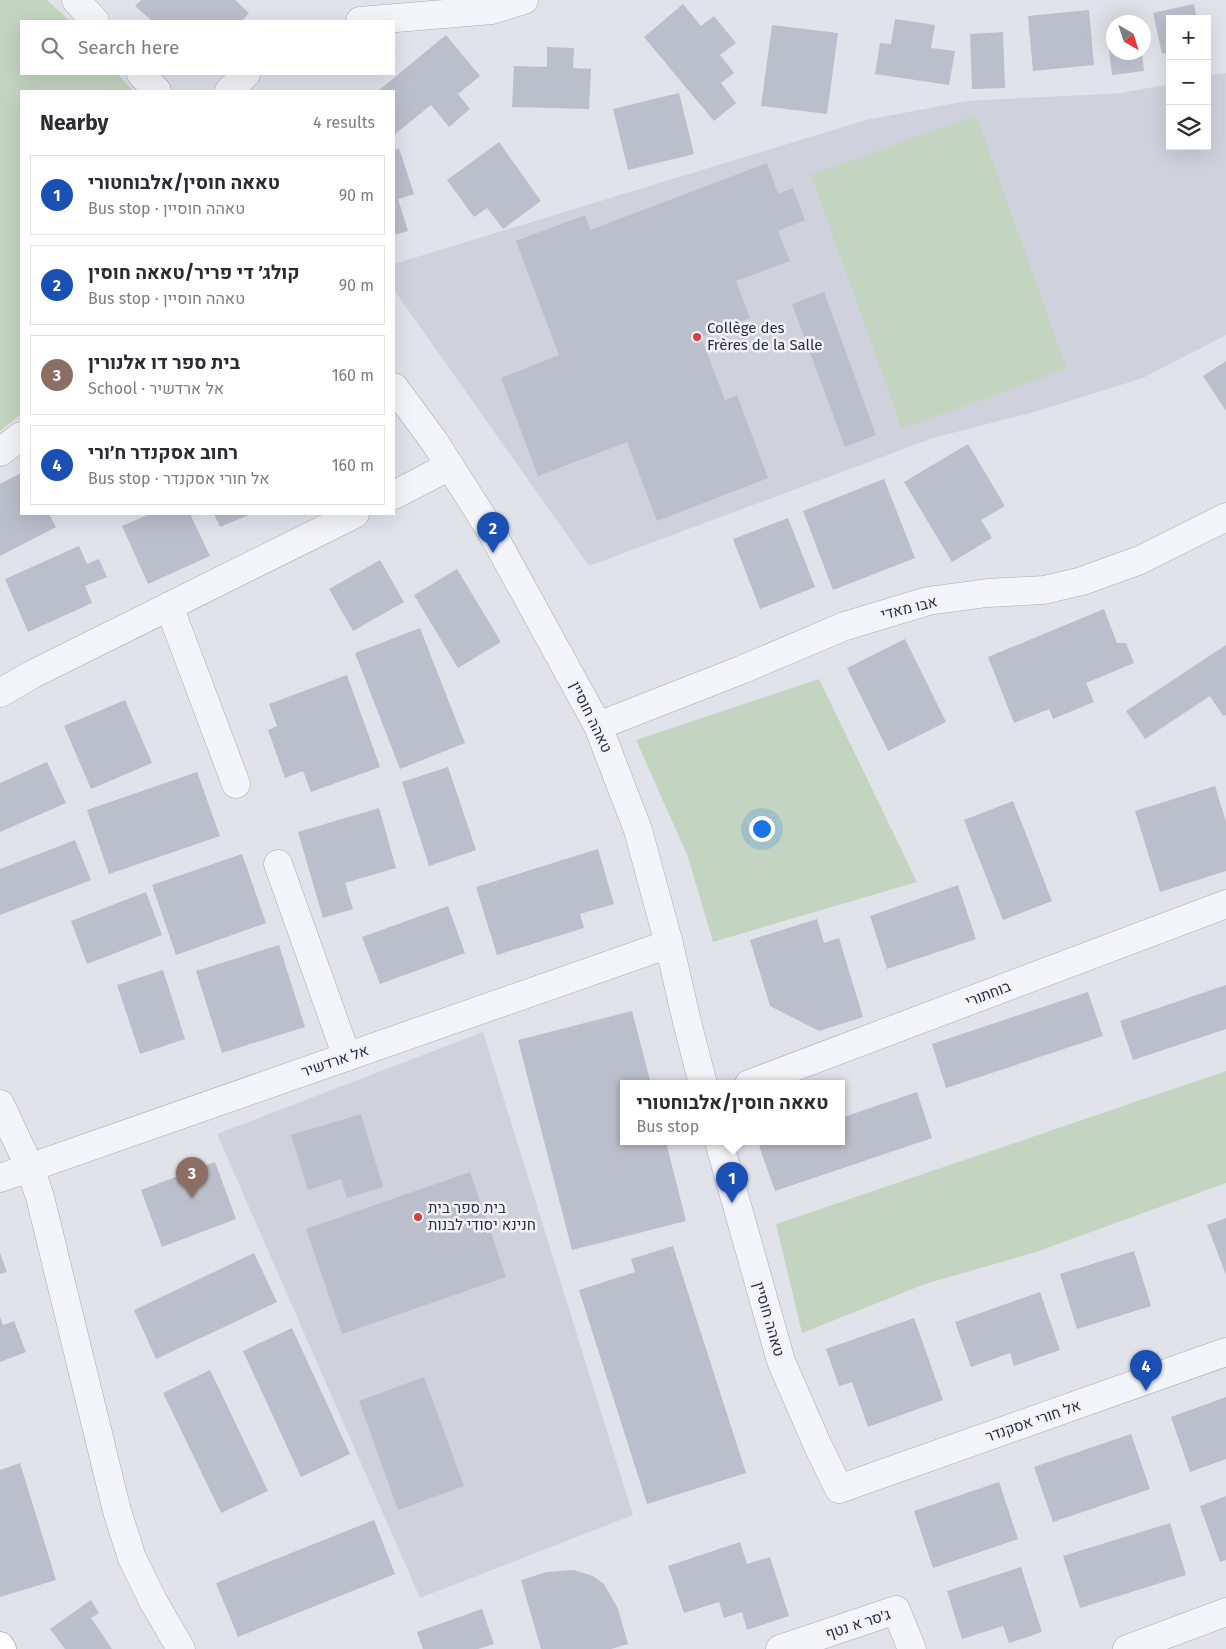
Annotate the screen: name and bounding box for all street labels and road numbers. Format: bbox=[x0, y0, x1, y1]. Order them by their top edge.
street label: אבו מאדי bbox=[879, 592, 939, 624]
street label: טאהה חוסיין bbox=[566, 678, 616, 756]
street label: בוחתורי bbox=[963, 977, 1013, 1011]
street label: אל ארדשיר bbox=[299, 1041, 371, 1081]
street label: טאהה חוסיין bbox=[750, 1280, 788, 1358]
street label: אל חורי אסקנדר bbox=[983, 1396, 1083, 1446]
street label: ג'סר א נטף bbox=[823, 1605, 893, 1643]

